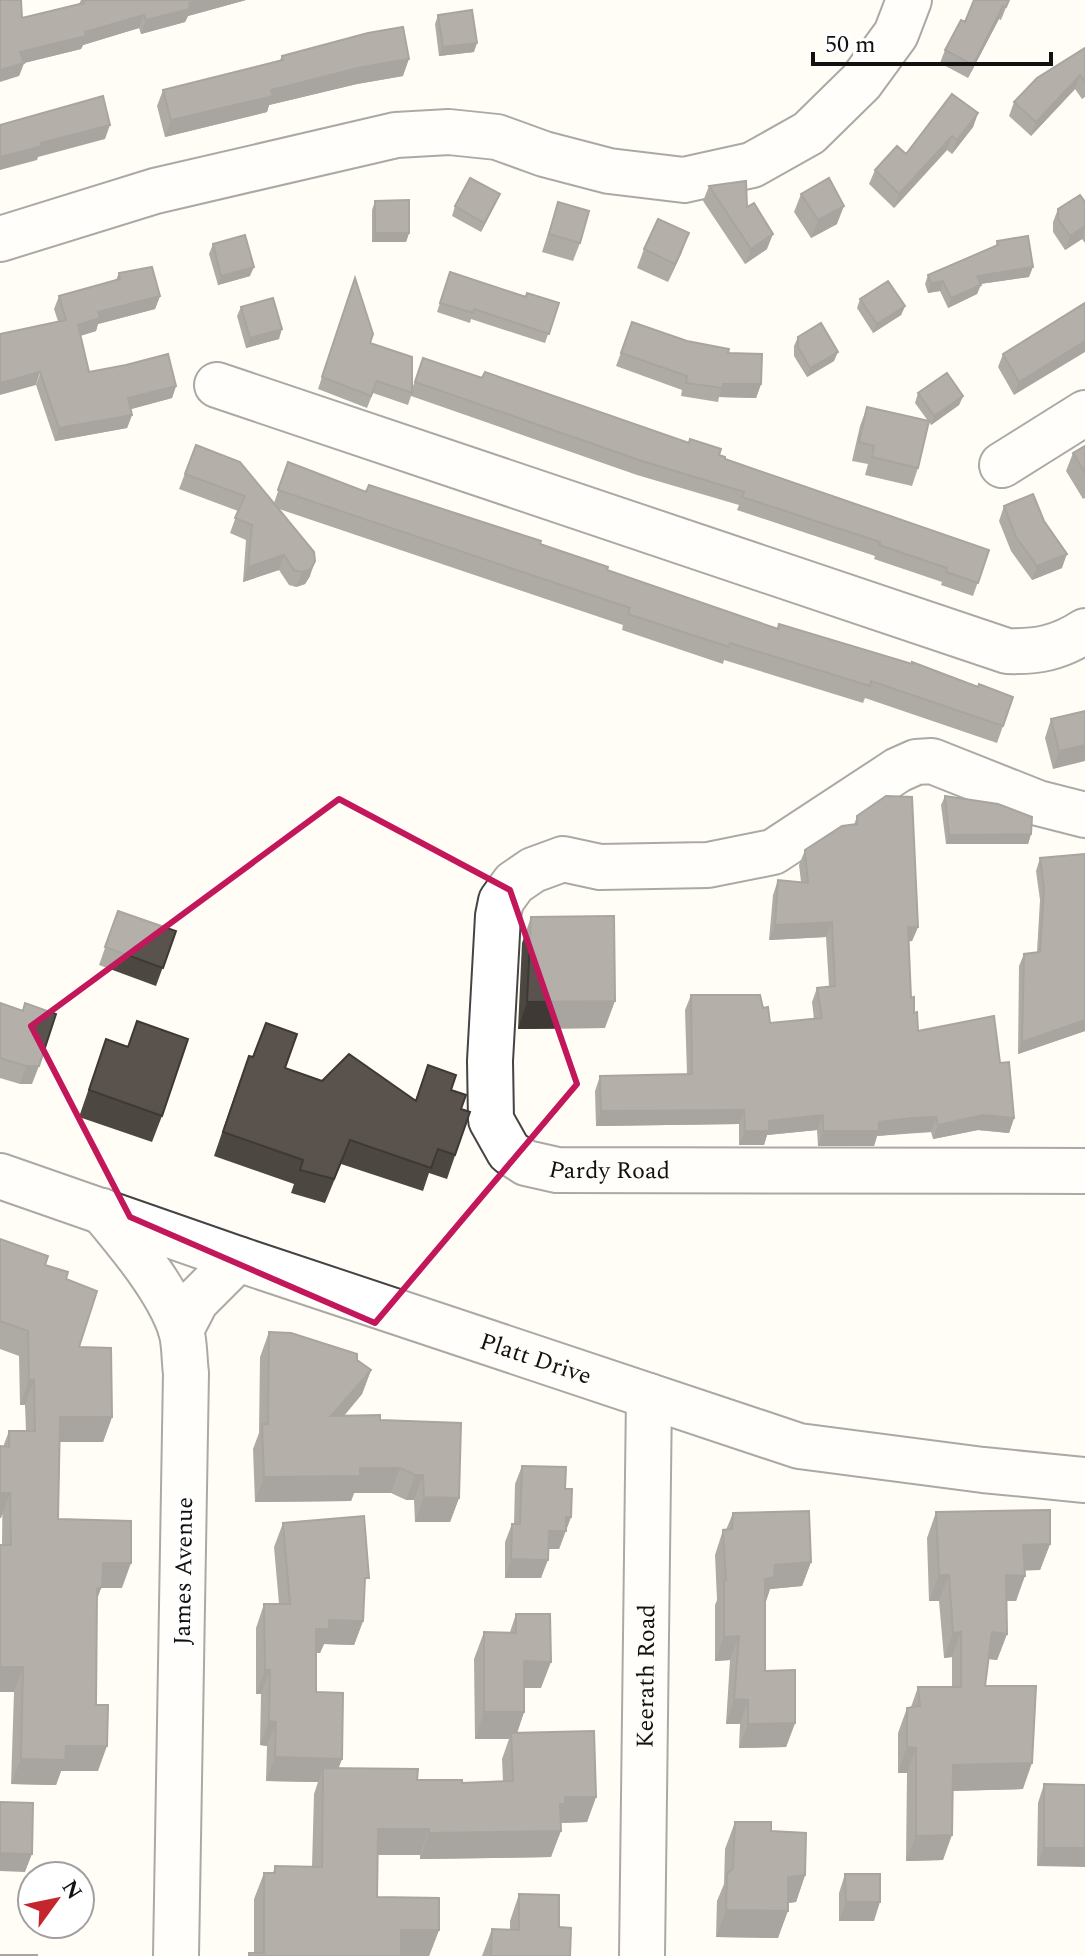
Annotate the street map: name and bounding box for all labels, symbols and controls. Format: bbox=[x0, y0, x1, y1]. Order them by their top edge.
scale bar bbox=[813, 16, 1051, 66]
text: 50 m bbox=[825, 27, 876, 63]
street label: Pardy Road bbox=[545, 1152, 670, 1190]
street label: Platt Drive bbox=[475, 1324, 596, 1395]
street label: James Avenue bbox=[165, 1497, 203, 1645]
street label: Keerath Road bbox=[628, 1604, 665, 1748]
north arrow bbox=[16, 1860, 96, 1940]
text: N bbox=[53, 1873, 90, 1906]

